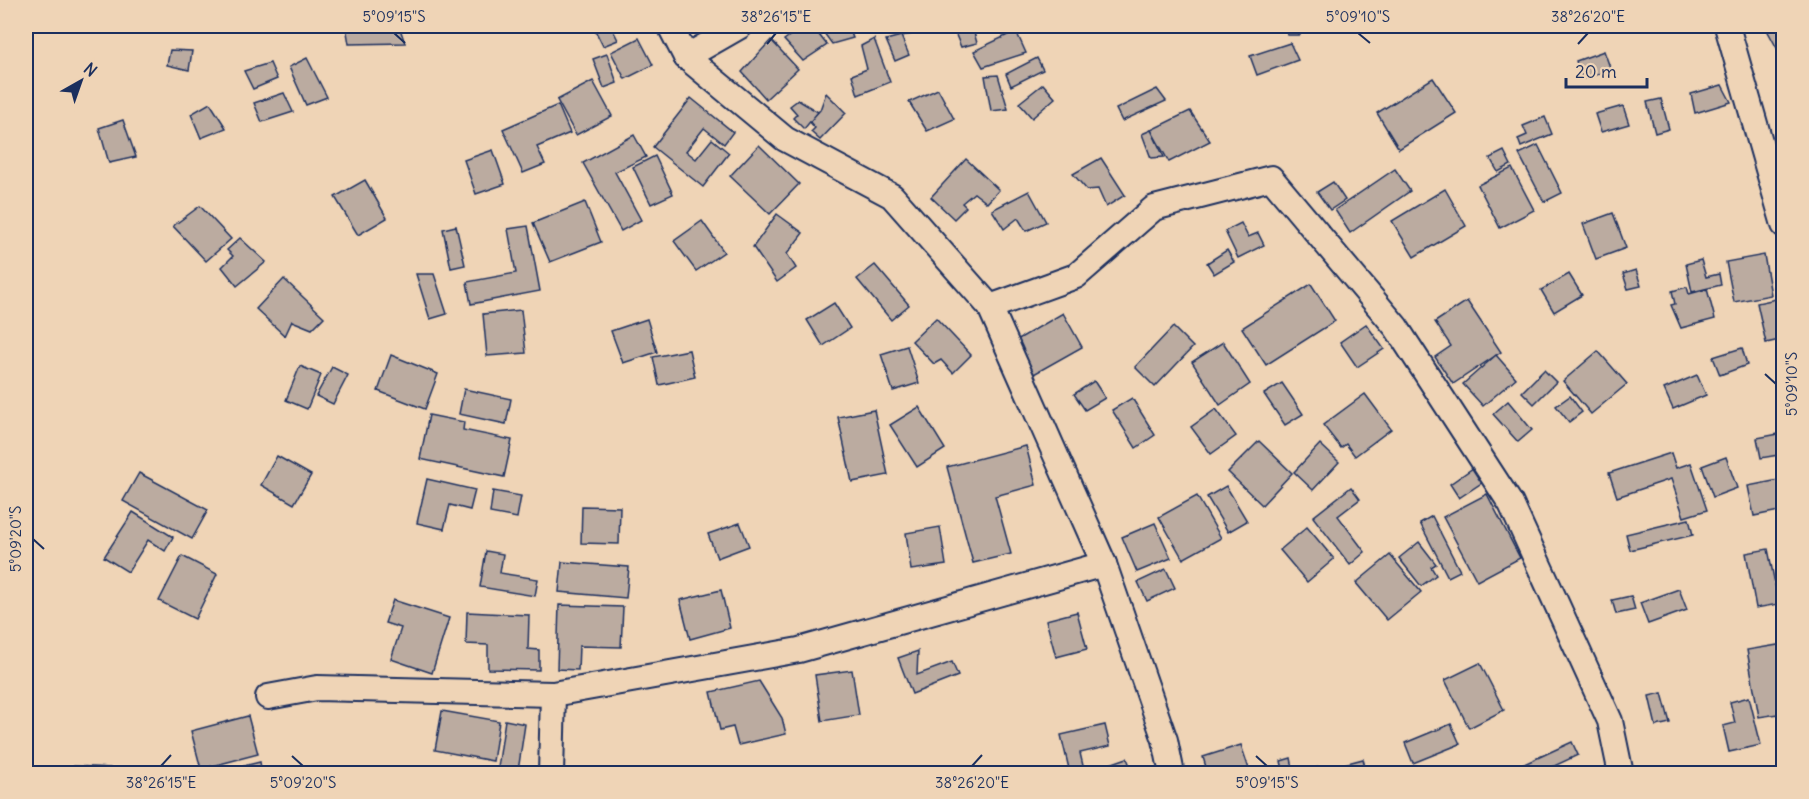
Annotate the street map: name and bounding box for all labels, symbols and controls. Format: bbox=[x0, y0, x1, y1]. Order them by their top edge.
text: 5°09'15"S bbox=[362, 7, 426, 26]
text: 38°26'15"E bbox=[741, 7, 811, 26]
text: 5°09'10"S bbox=[1326, 7, 1390, 26]
text: 38°26'20"E bbox=[1551, 7, 1625, 26]
north arrow bbox=[51, 51, 111, 111]
scale bar bbox=[1566, 51, 1647, 89]
text: N bbox=[80, 58, 101, 81]
text: 20 m bbox=[1575, 60, 1617, 83]
text: 5°09'10"S bbox=[1782, 352, 1801, 416]
text: 5°09'20"S bbox=[6, 506, 25, 572]
text: 38°26'15"E bbox=[126, 773, 196, 792]
text: 5°09'20"S bbox=[270, 773, 336, 792]
text: 38°26'20"E bbox=[935, 773, 1009, 792]
text: 5°09'15"S bbox=[1235, 773, 1299, 792]

